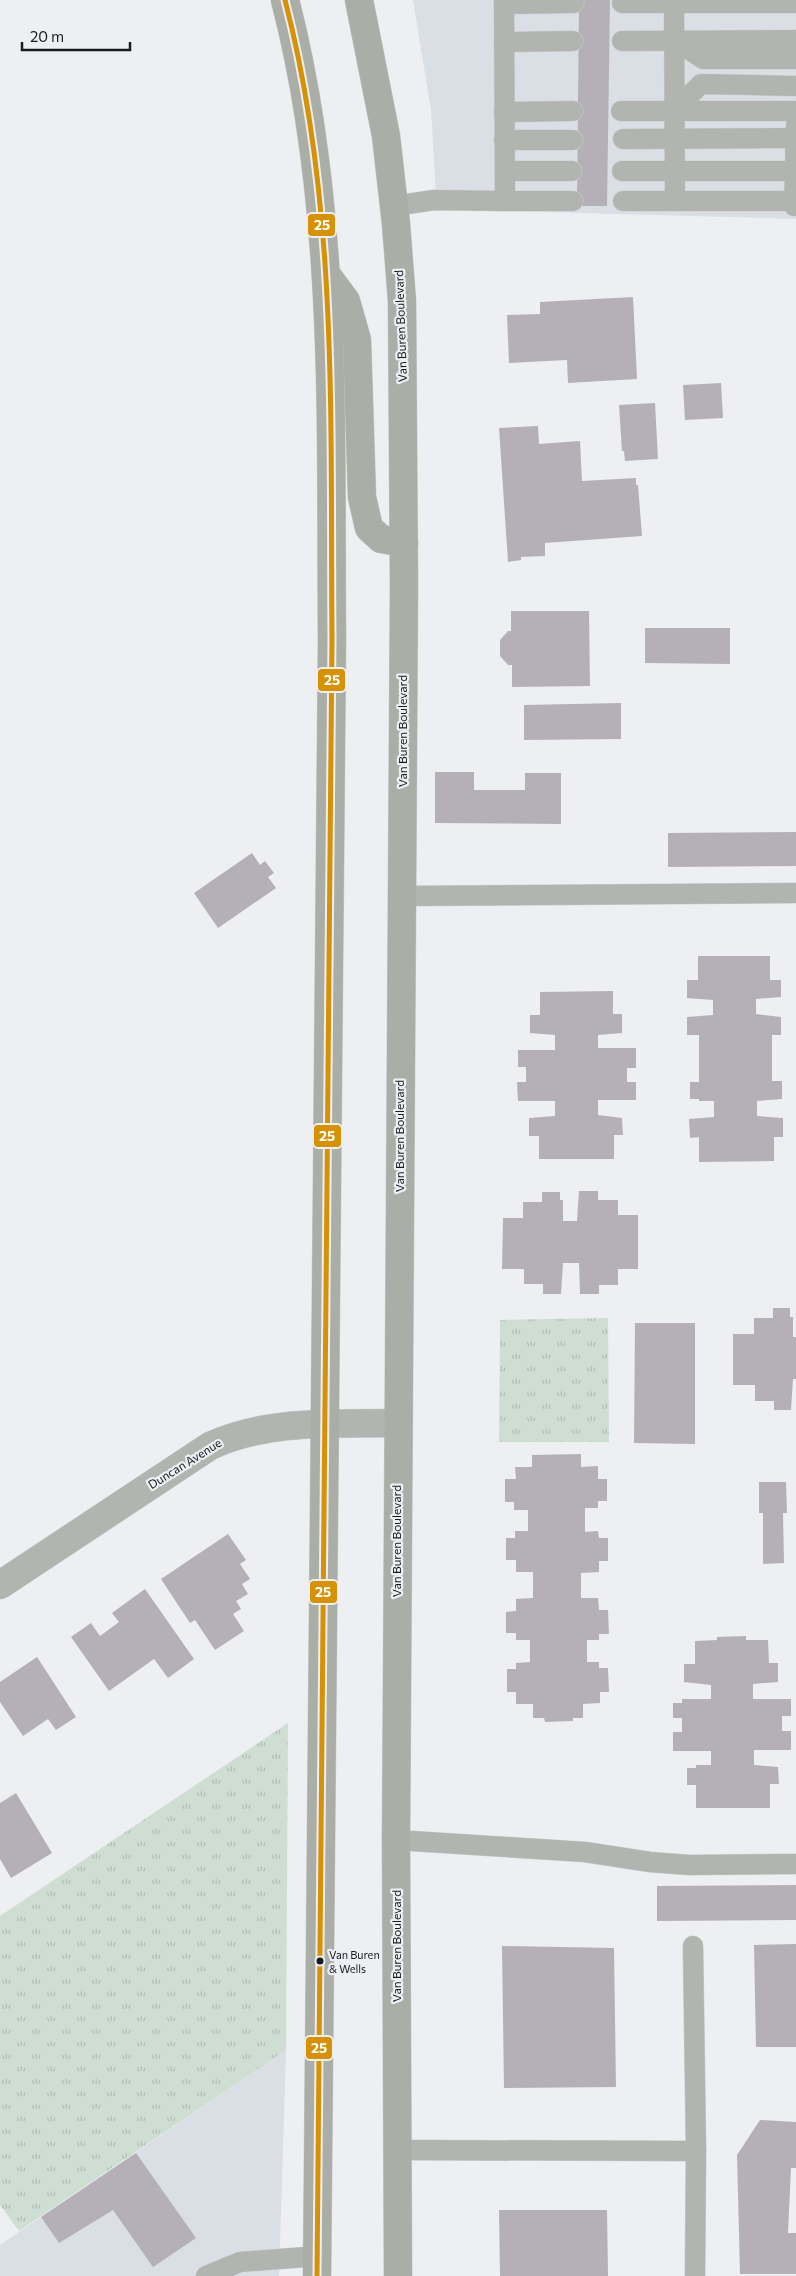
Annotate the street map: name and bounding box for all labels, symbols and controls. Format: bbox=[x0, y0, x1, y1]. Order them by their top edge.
scale bar bbox=[22, 20, 130, 52]
text: 20 m bbox=[30, 27, 64, 45]
line badge: 25 bbox=[307, 213, 336, 237]
text: 25 bbox=[314, 216, 330, 233]
street label: Van Buren Boulevard bbox=[391, 270, 409, 382]
line badge: 25 bbox=[317, 668, 346, 692]
text: 25 bbox=[324, 671, 340, 688]
street label: Van Buren Boulevard bbox=[395, 675, 409, 787]
street label: Van Buren Boulevard bbox=[392, 1080, 406, 1192]
line badge: 25 bbox=[313, 1124, 342, 1148]
text: 25 bbox=[319, 1127, 335, 1144]
street label: Duncan Avenue bbox=[145, 1435, 224, 1491]
street label: Van Buren Boulevard bbox=[389, 1485, 403, 1597]
line badge: 25 bbox=[309, 1580, 338, 1604]
text: 25 bbox=[315, 1583, 331, 1600]
street label: Van Buren Boulevard bbox=[389, 1890, 403, 2002]
place label: Van Buren & Wells bbox=[329, 1948, 380, 1975]
marker: Van Buren & Wells bbox=[315, 1956, 325, 1966]
line badge: 25 bbox=[305, 2036, 333, 2060]
text: 25 bbox=[311, 2039, 327, 2056]

